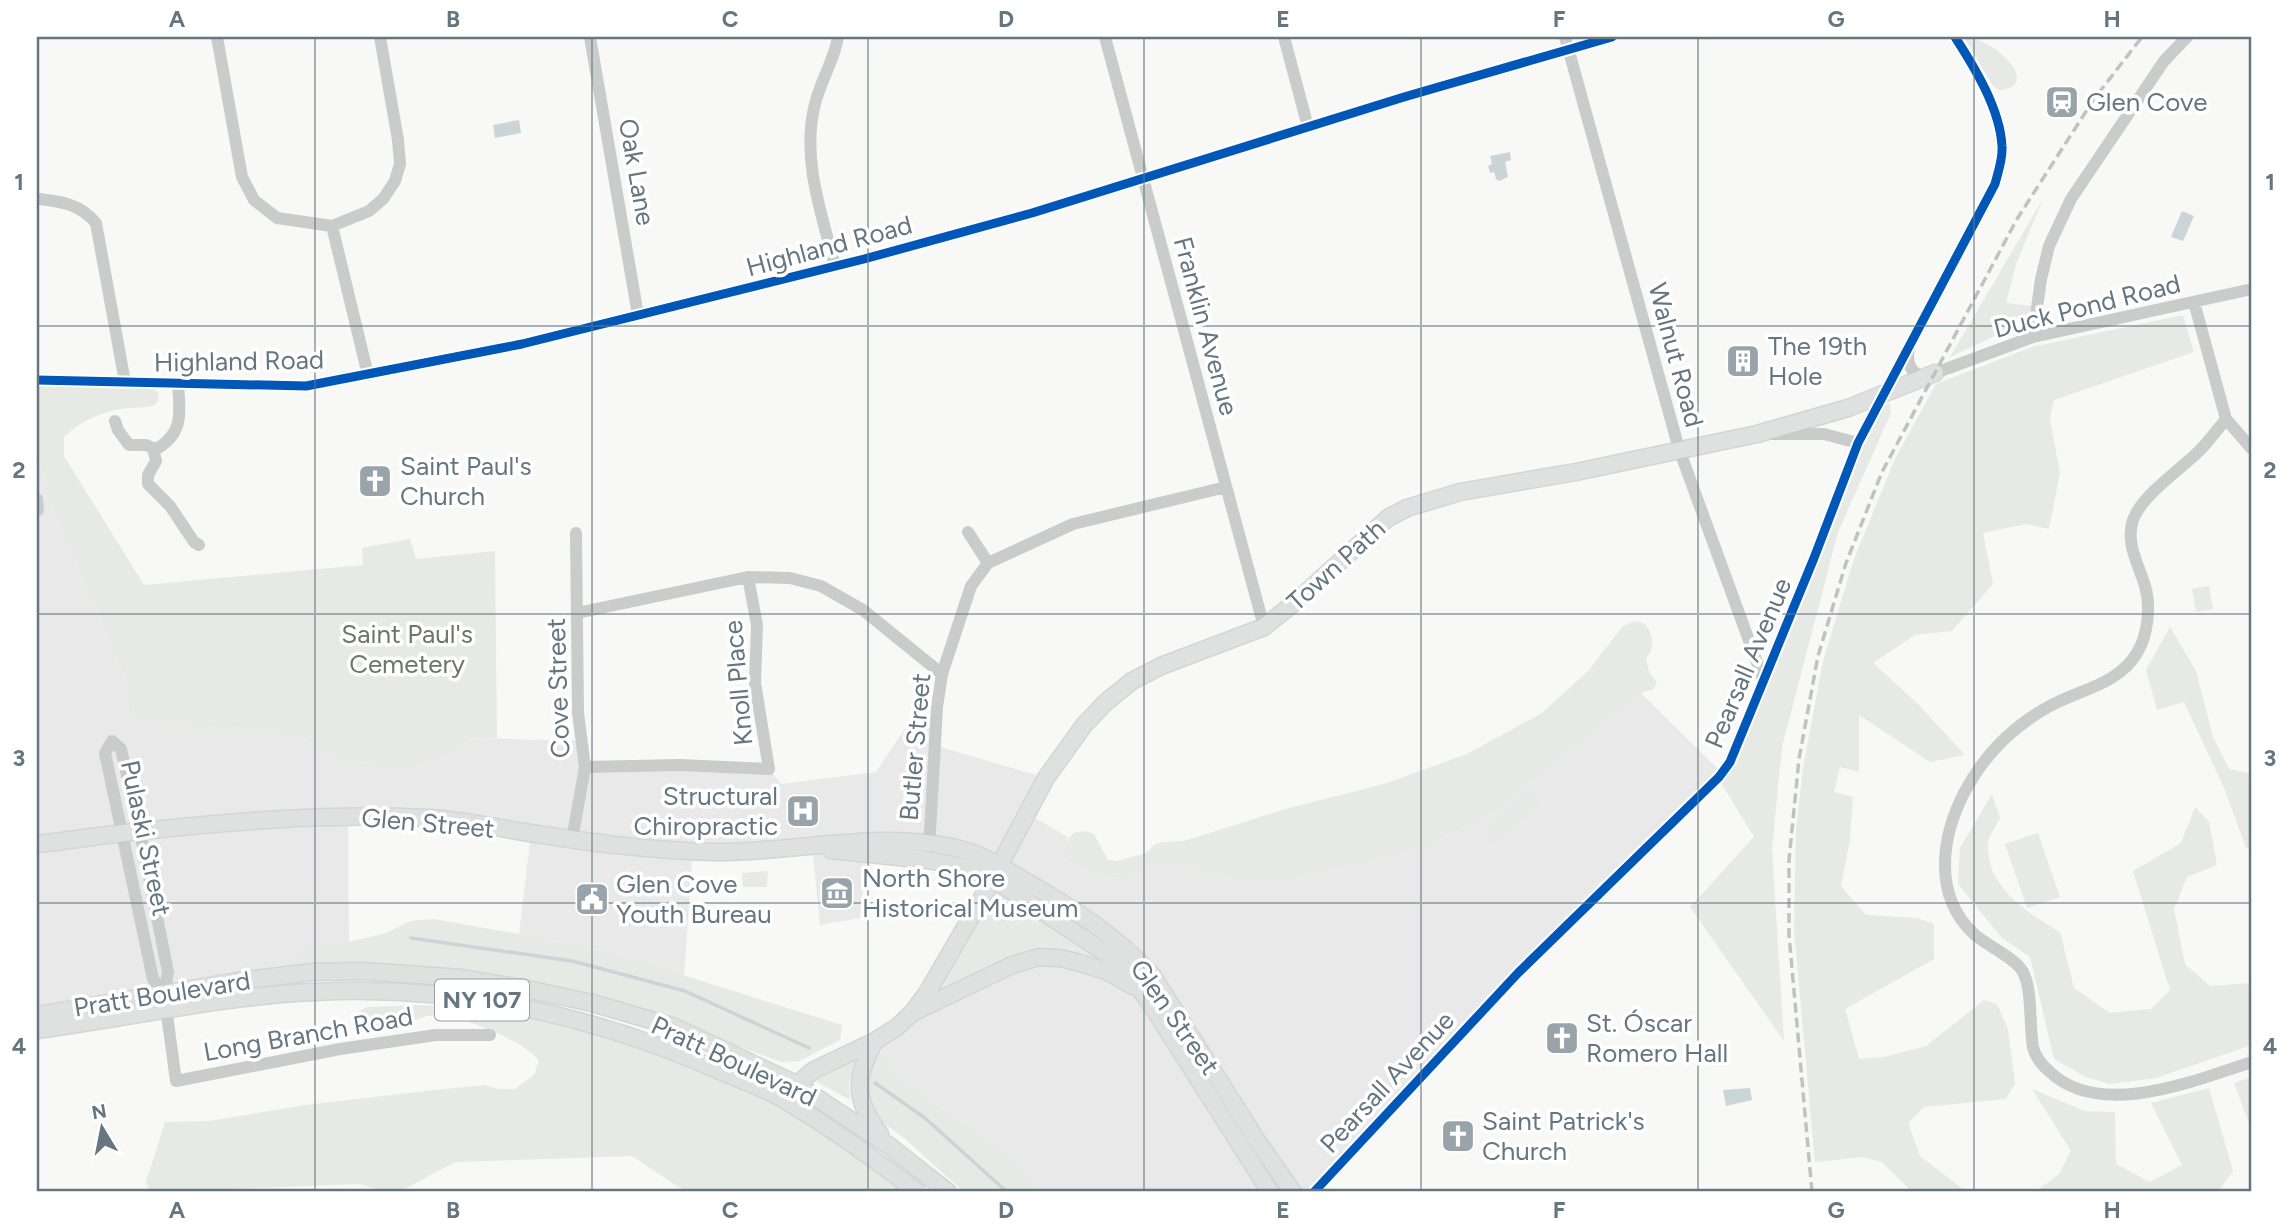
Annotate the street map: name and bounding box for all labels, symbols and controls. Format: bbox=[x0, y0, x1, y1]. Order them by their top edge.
text: A bbox=[169, 5, 186, 33]
text: B bbox=[446, 5, 460, 33]
text: C bbox=[722, 5, 739, 33]
text: D bbox=[998, 5, 1014, 33]
text: E bbox=[1276, 5, 1290, 33]
text: F bbox=[1553, 5, 1566, 33]
text: G bbox=[1827, 5, 1845, 33]
text: H bbox=[2103, 5, 2121, 33]
station icon: Glen Cove bbox=[2043, 83, 2081, 121]
place label: Glen Cove bbox=[2086, 86, 2208, 118]
street label: Oak Lane bbox=[612, 116, 662, 228]
text: 1 bbox=[14, 168, 24, 196]
text: 1 bbox=[2265, 168, 2275, 196]
street label: Highland Road bbox=[743, 209, 915, 283]
street label: Franklin Avenue bbox=[1167, 233, 1245, 419]
street label: Duck Pond Road bbox=[1990, 267, 2184, 345]
street label: Walnut Road bbox=[1641, 279, 1711, 431]
place label: The 19th Hole bbox=[1768, 330, 1867, 392]
building icon: The 19th Hole bbox=[1724, 342, 1762, 380]
street label: Highland Road bbox=[154, 344, 324, 378]
place label: Saint Paul's Church bbox=[400, 450, 532, 512]
text: 2 bbox=[12, 456, 26, 484]
text: 2 bbox=[2263, 456, 2277, 484]
church icon: Saint Paul's Church bbox=[356, 462, 394, 500]
street label: Town Path bbox=[1280, 513, 1392, 617]
street label: Pearsall Avenue bbox=[1698, 573, 1798, 753]
street label: Cove Street bbox=[540, 617, 576, 759]
park label: Saint Paul's Cemetery bbox=[341, 618, 473, 680]
street label: Knoll Place bbox=[717, 619, 759, 747]
street label: Butler Street bbox=[893, 672, 937, 822]
text: 3 bbox=[13, 744, 25, 772]
text: 3 bbox=[2264, 744, 2276, 772]
street label: Pulaski Street bbox=[114, 757, 178, 919]
place label: Structural Chiropractic bbox=[633, 780, 778, 842]
hospital icon: Structural Chiropractic bbox=[784, 792, 822, 830]
street label: Glen Street bbox=[360, 801, 496, 845]
place label: North Shore Historical Museum bbox=[862, 862, 1078, 924]
place label: Glen Cove Youth Bureau bbox=[616, 868, 772, 930]
museum icon: North Shore Historical Museum bbox=[818, 874, 856, 912]
public building icon: Glen Cove Youth Bureau bbox=[573, 880, 611, 918]
street label: Glen Street bbox=[1124, 953, 1226, 1081]
street label: Pratt Boulevard bbox=[71, 964, 253, 1024]
road number: NY 107 bbox=[435, 980, 529, 1020]
street label: Long Branch Road bbox=[201, 1000, 415, 1068]
street label: Pearsall Avenue bbox=[1313, 1004, 1461, 1160]
place label: St. Óscar Romero Hall bbox=[1586, 1007, 1728, 1069]
street label: Pratt Boulevard bbox=[646, 1009, 822, 1113]
church icon: St. Óscar Romero Hall bbox=[1543, 1019, 1581, 1057]
text: 4 bbox=[12, 1032, 26, 1060]
text: 4 bbox=[2263, 1032, 2277, 1060]
north arrow bbox=[66, 1092, 136, 1162]
text: N bbox=[90, 1099, 108, 1124]
place label: Saint Patrick's Church bbox=[1482, 1105, 1645, 1167]
church icon: Saint Patrick's Church bbox=[1439, 1117, 1477, 1155]
text: A bbox=[169, 1196, 186, 1224]
text: B bbox=[446, 1196, 460, 1224]
text: C bbox=[722, 1196, 739, 1224]
text: D bbox=[998, 1196, 1014, 1224]
text: E bbox=[1276, 1196, 1290, 1224]
text: F bbox=[1553, 1196, 1566, 1224]
text: G bbox=[1827, 1196, 1845, 1224]
text: H bbox=[2103, 1196, 2121, 1224]

